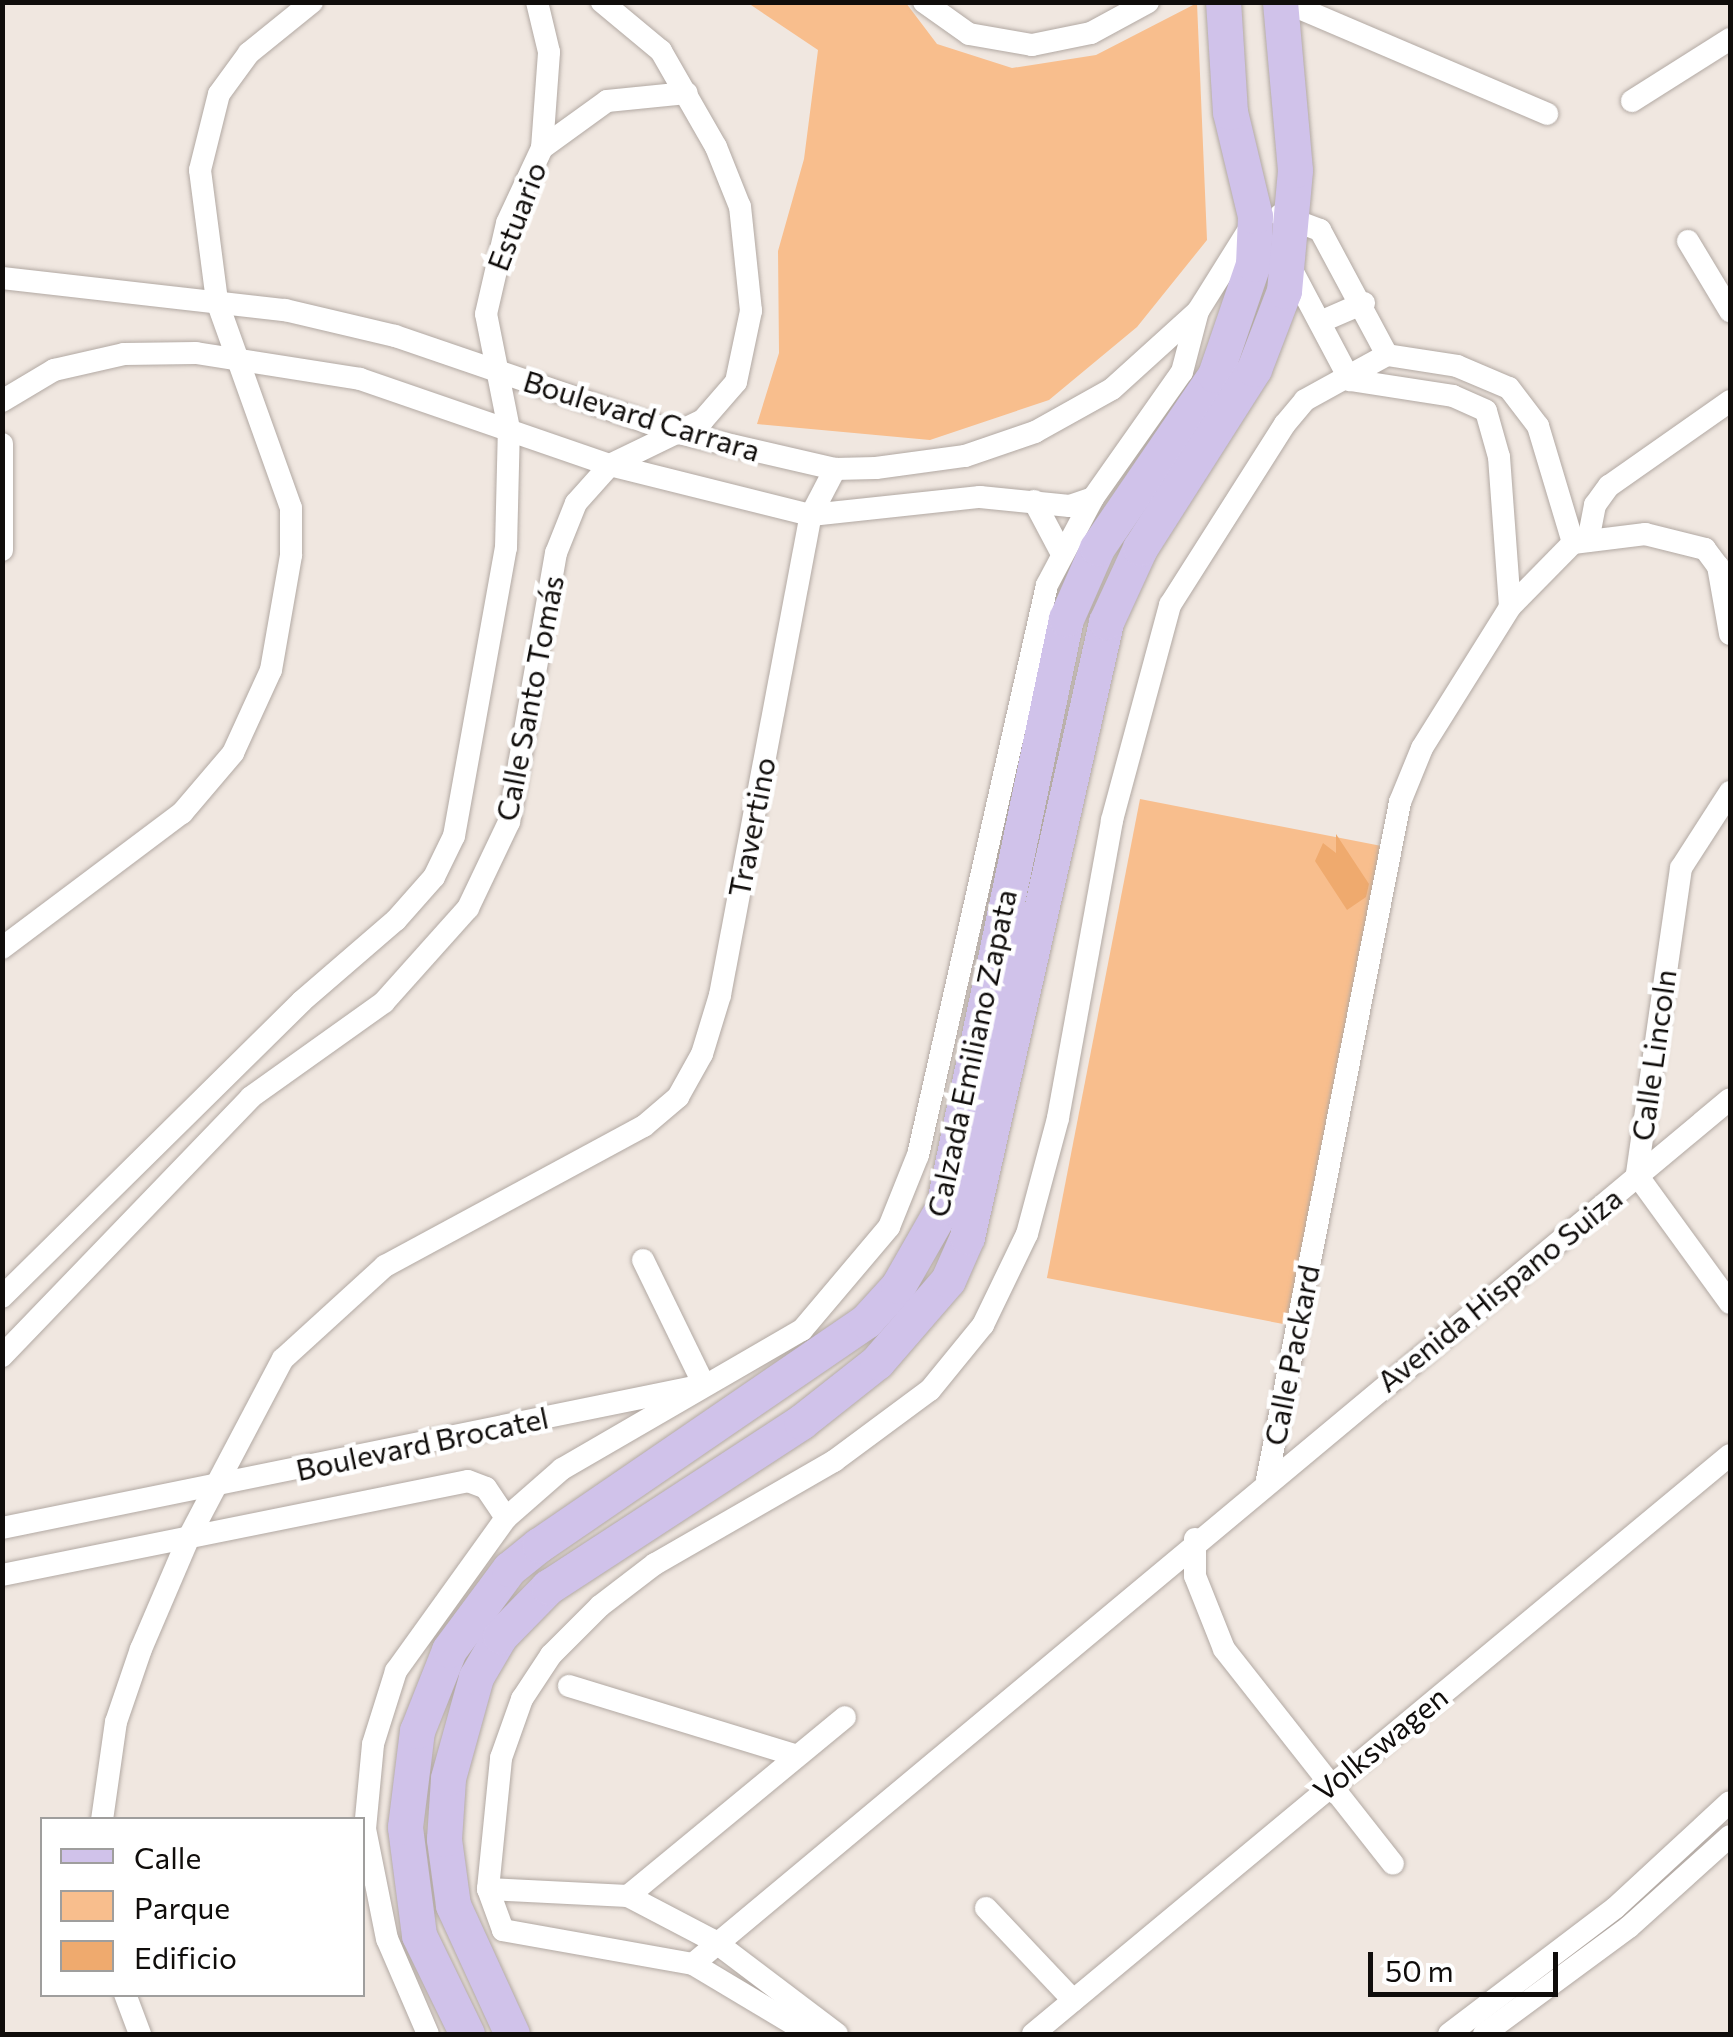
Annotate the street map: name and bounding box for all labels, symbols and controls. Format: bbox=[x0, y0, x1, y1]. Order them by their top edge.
street label: Estuario bbox=[479, 156, 553, 276]
street label: Boulevard Carrara bbox=[519, 362, 765, 468]
street label: Calle Santo Tomás bbox=[488, 572, 570, 824]
street label: Travertino bbox=[720, 754, 782, 900]
street label: Calzada Emiliano Zapata bbox=[919, 886, 1023, 1220]
street label: Calle Lincoln bbox=[1623, 967, 1683, 1143]
street label: Avenida Hispano Suiza bbox=[1369, 1179, 1629, 1399]
street label: Calle Packard bbox=[1256, 1262, 1326, 1448]
street label: Boulevard Brocatel bbox=[292, 1399, 552, 1487]
street label: Volkswagen bbox=[1306, 1678, 1454, 1808]
legend bbox=[40, 1817, 365, 1997]
text: Calle bbox=[134, 1838, 201, 1875]
text: Parque bbox=[134, 1888, 230, 1925]
scale bar bbox=[1373, 1932, 1563, 1994]
text: Edificio bbox=[134, 1938, 237, 1975]
text: 50 m bbox=[1385, 1951, 1454, 1988]

